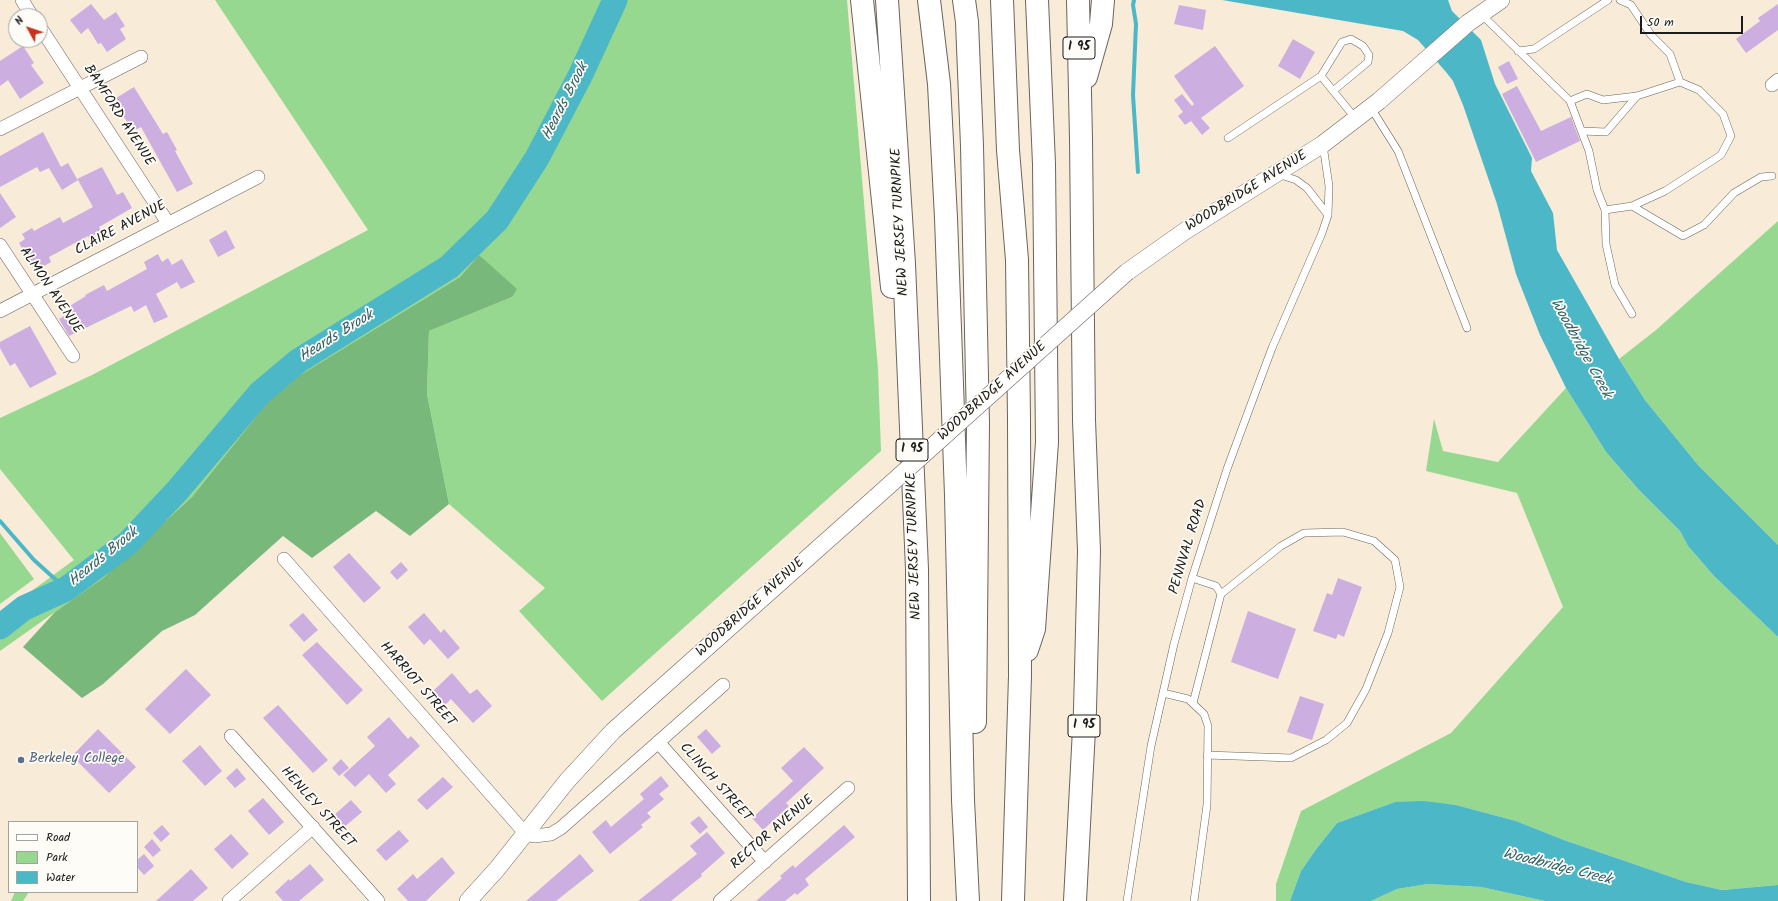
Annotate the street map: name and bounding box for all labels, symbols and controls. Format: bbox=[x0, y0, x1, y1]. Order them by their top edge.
north arrow bbox=[8, 8, 48, 48]
scale bar bbox=[1642, 8, 1745, 34]
text: N bbox=[10, 12, 29, 29]
text: 50 m bbox=[1647, 13, 1674, 32]
road number: I 95 bbox=[1063, 37, 1095, 59]
water label: Heards Brook bbox=[539, 61, 593, 143]
street label: BAMFORD AVENUE bbox=[79, 62, 157, 170]
street label: NEW JERSEY TURNPIKE bbox=[889, 147, 913, 297]
street label: WOODBRIDGE AVENUE bbox=[1183, 148, 1311, 236]
street label: CLAIRE AVENUE bbox=[72, 198, 170, 260]
street label: ALMON AVENUE bbox=[15, 244, 85, 338]
water label: Woodbridge Creek bbox=[1545, 296, 1615, 402]
water label: Heards Brook bbox=[297, 307, 377, 367]
street label: WOODBRIDGE AVENUE bbox=[935, 339, 1051, 445]
road number: I 95 bbox=[896, 439, 928, 461]
street label: NEW JERSEY TURNPIKE bbox=[904, 472, 926, 620]
street label: PENNVAL ROAD bbox=[1167, 498, 1211, 596]
water label: Heards Brook bbox=[66, 525, 142, 591]
street label: WOODBRIDGE AVENUE bbox=[693, 555, 809, 661]
street label: HARRIOT STREET bbox=[375, 639, 459, 731]
road number: I 95 bbox=[1068, 715, 1100, 737]
street label: CLINCH STREET bbox=[675, 740, 755, 826]
place label: Berkeley College bbox=[29, 752, 124, 768]
marker: Berkeley College bbox=[16, 755, 26, 765]
street label: HENLEY STREET bbox=[276, 764, 358, 852]
street label: RECTOR AVENUE bbox=[728, 792, 818, 874]
legend bbox=[8, 821, 138, 893]
text: Road bbox=[46, 828, 70, 847]
water label: Woodbridge Creek bbox=[1501, 846, 1613, 890]
text: Park bbox=[46, 848, 68, 867]
text: Water bbox=[46, 868, 75, 887]

